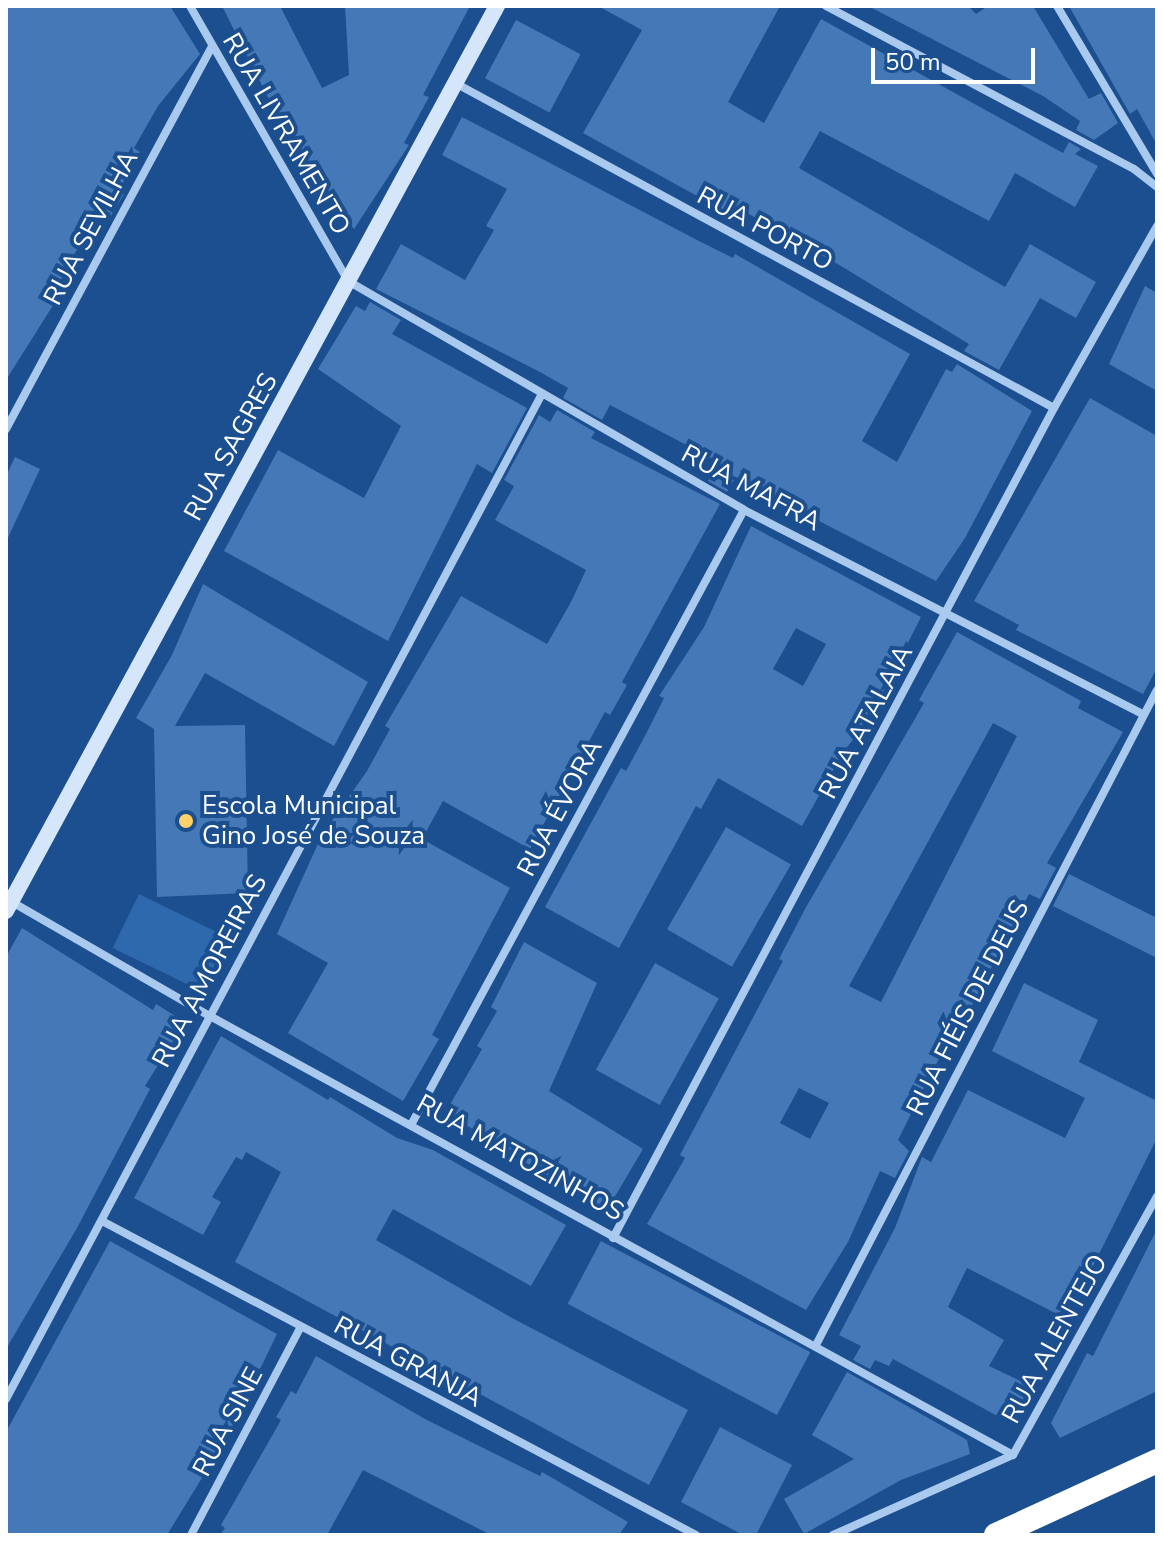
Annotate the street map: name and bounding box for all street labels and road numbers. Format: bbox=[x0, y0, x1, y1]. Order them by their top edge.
street label: RUA LIVRAMENTO bbox=[216, 28, 356, 240]
street label: RUA SEVILHA bbox=[37, 146, 145, 310]
street label: RUA PORTO bbox=[692, 180, 838, 278]
street label: RUA SAGRES bbox=[178, 368, 284, 526]
street label: RUA MAFRA bbox=[676, 438, 826, 538]
street label: RUA ATALAIA bbox=[812, 640, 920, 804]
street label: RUA ÉVORA bbox=[511, 734, 609, 882]
street label: RUA AMOREIRAS bbox=[146, 869, 274, 1073]
street label: RUA FIÉIS DE DEUS bbox=[900, 895, 1036, 1121]
street label: RUA MATOZINHOS bbox=[411, 1088, 629, 1228]
street label: RUA ALENTEJO bbox=[996, 1249, 1114, 1429]
street label: RUA GRANJA bbox=[329, 1310, 487, 1414]
street label: RUA SINE bbox=[186, 1362, 270, 1482]

